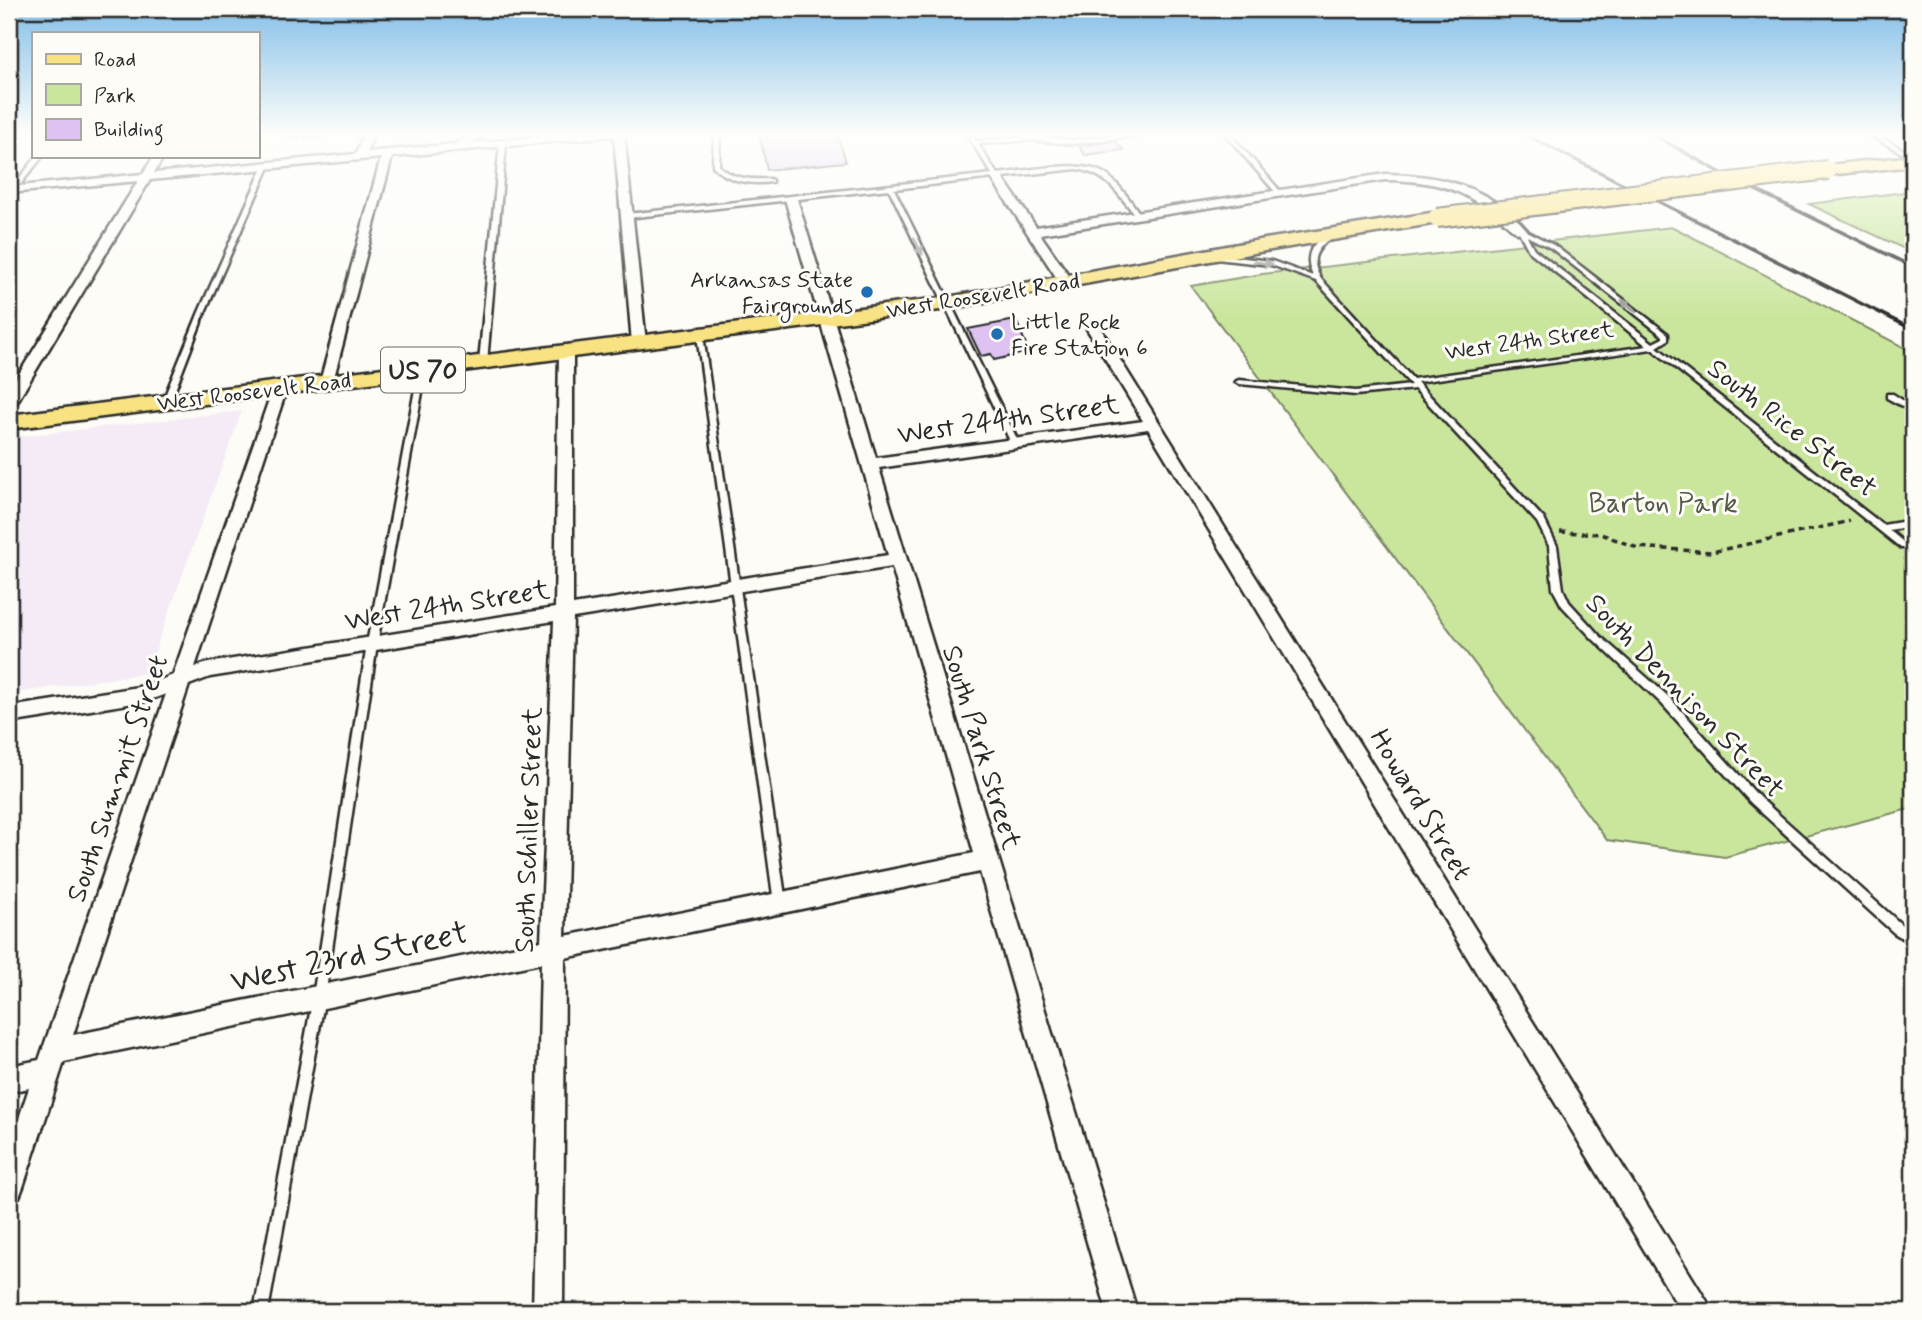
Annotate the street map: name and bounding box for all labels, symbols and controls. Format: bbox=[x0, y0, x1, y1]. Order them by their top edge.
legend bbox=[32, 32, 259, 158]
text: Road bbox=[94, 46, 136, 74]
text: Park bbox=[94, 82, 136, 110]
text: Building bbox=[94, 116, 164, 146]
one-way arrow bbox=[913, 236, 924, 256]
one-way arrow bbox=[1252, 257, 1274, 268]
place label: Arkansas State Fairgrounds bbox=[690, 266, 853, 324]
street label: West Roosevelt Road bbox=[884, 267, 1082, 327]
marker: Arkansas State Fairgrounds bbox=[859, 284, 875, 300]
one-way arrow bbox=[1620, 298, 1638, 313]
place label: Little Rock Fire Station 6 bbox=[1011, 308, 1148, 364]
street label: West 24th Street bbox=[1443, 315, 1616, 369]
marker: Little Rock Fire Station 6 bbox=[989, 326, 1005, 342]
road number: US 70 bbox=[381, 348, 465, 392]
street label: South Rice Street bbox=[1699, 351, 1884, 507]
street label: West Roosevelt Road bbox=[155, 366, 353, 420]
street label: West 244th Street bbox=[895, 387, 1122, 454]
park label: Barton Park bbox=[1588, 486, 1738, 523]
street label: West 24th Street bbox=[342, 572, 553, 641]
street label: South Dennison Street bbox=[1577, 586, 1792, 807]
street label: South Park Street bbox=[932, 641, 1029, 855]
street label: South Summit Street bbox=[59, 650, 178, 907]
street label: South Schiller Street bbox=[507, 706, 552, 954]
street label: Howard Street bbox=[1360, 723, 1480, 888]
street label: West 23rd Street bbox=[227, 911, 472, 1005]

